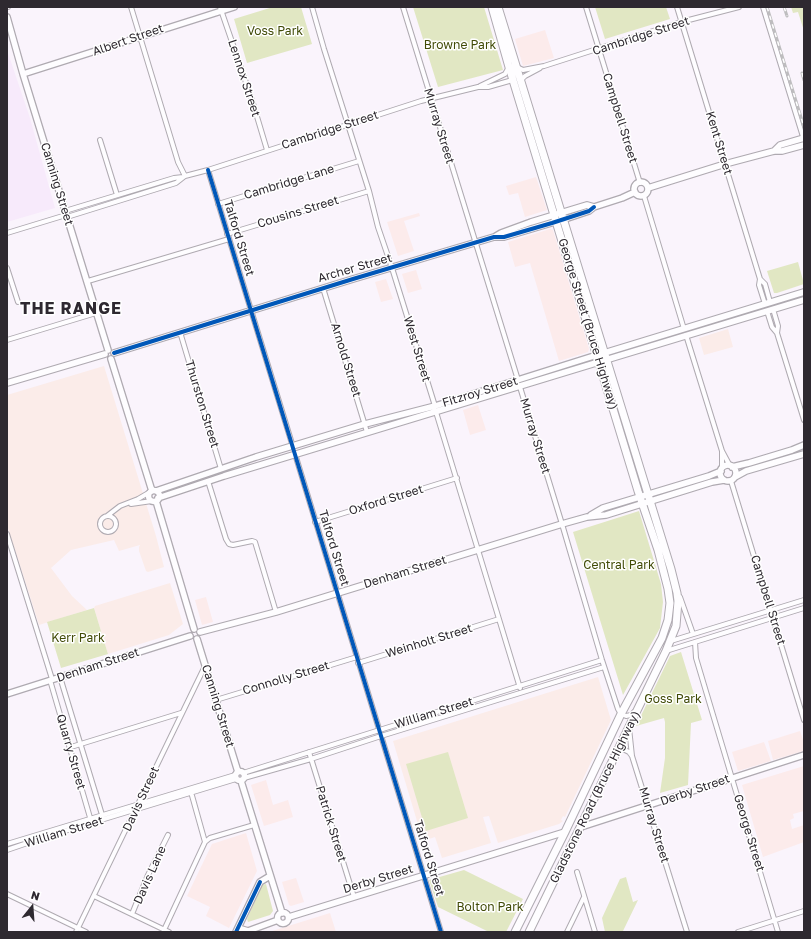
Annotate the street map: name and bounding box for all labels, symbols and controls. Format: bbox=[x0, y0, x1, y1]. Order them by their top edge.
street label: Cambridge Street bbox=[591, 14, 691, 58]
street label: Albert Street bbox=[91, 21, 165, 59]
park label: Voss Park bbox=[247, 24, 303, 38]
street label: Lennox Street bbox=[225, 37, 263, 119]
park label: Browne Park bbox=[424, 38, 496, 52]
street label: Campbell Street bbox=[599, 71, 641, 165]
street label: Murray Street bbox=[421, 86, 457, 166]
street label: Cambridge Street bbox=[280, 108, 380, 152]
street label: Kent Street bbox=[703, 110, 735, 176]
street label: Canning Street bbox=[38, 141, 76, 227]
street label: Cambridge Lane bbox=[242, 161, 336, 203]
street label: Cousins Street bbox=[256, 193, 340, 231]
street label: Talford Street bbox=[221, 198, 257, 278]
street label: George Street (Bruce Highway) bbox=[555, 237, 621, 411]
street label: Archer Street bbox=[316, 251, 394, 285]
district label: THE RANGE bbox=[20, 299, 122, 319]
street label: West Street bbox=[400, 315, 434, 383]
street label: Arnold Street bbox=[328, 321, 364, 399]
street label: Thurston Street bbox=[182, 358, 222, 450]
street label: Fitzroy Street bbox=[440, 374, 520, 410]
street label: Murray Street bbox=[517, 396, 553, 476]
street label: Oxford Street bbox=[347, 482, 425, 518]
street label: Talford Street bbox=[316, 508, 352, 588]
street label: Denham Street bbox=[362, 553, 448, 591]
street label: Campbell Street bbox=[747, 553, 789, 647]
park label: Central Park bbox=[583, 558, 655, 572]
street label: Weinholt Street bbox=[384, 621, 474, 661]
park label: Kerr Park bbox=[51, 631, 105, 645]
street label: Denham Street bbox=[55, 645, 141, 685]
street label: Connolly Street bbox=[241, 658, 331, 698]
street label: Canning Street bbox=[199, 663, 237, 749]
park label: Goss Park bbox=[644, 692, 702, 706]
street label: William Street bbox=[393, 694, 475, 732]
street label: Gladstone Road (Bruce Highway) bbox=[547, 709, 643, 885]
street label: Quarry Street bbox=[53, 713, 89, 791]
street label: Davis Street bbox=[120, 764, 162, 834]
street label: Derby Street bbox=[658, 771, 732, 809]
street label: Patrick Street bbox=[313, 784, 349, 864]
street label: Murray Street bbox=[636, 785, 672, 865]
street label: George Street bbox=[730, 793, 768, 873]
street label: William Street bbox=[23, 813, 105, 851]
street label: Talford Street bbox=[411, 818, 447, 898]
street label: Davis Lane bbox=[131, 844, 169, 906]
street label: Derby Street bbox=[341, 862, 415, 896]
north arrow bbox=[12, 887, 52, 927]
text: N bbox=[30, 888, 42, 902]
park label: Bolton Park bbox=[456, 900, 524, 914]

